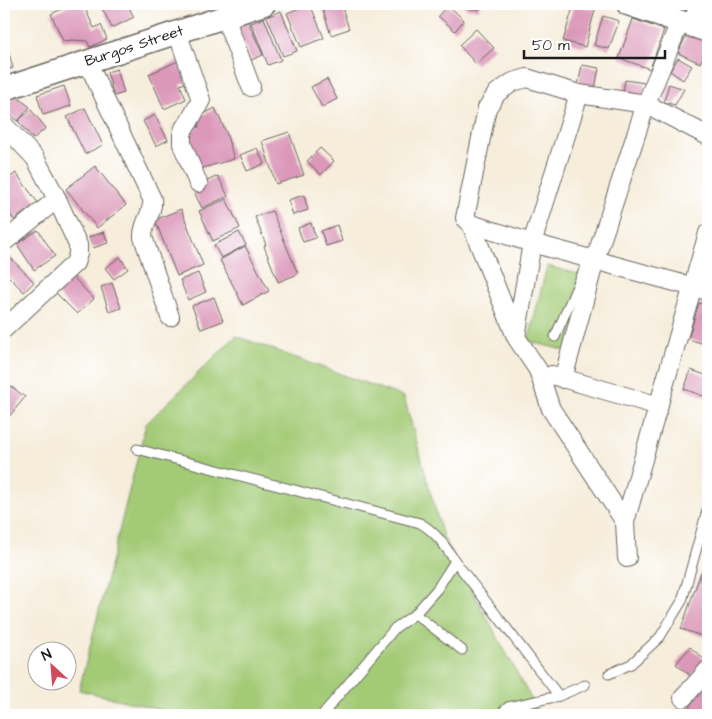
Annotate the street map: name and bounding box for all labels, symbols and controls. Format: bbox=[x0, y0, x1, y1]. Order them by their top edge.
street label: Burgos Street bbox=[82, 20, 186, 73]
scale bar bbox=[524, 28, 666, 60]
text: 50 m bbox=[532, 35, 570, 56]
north arrow bbox=[28, 642, 78, 692]
text: N bbox=[38, 644, 55, 666]

